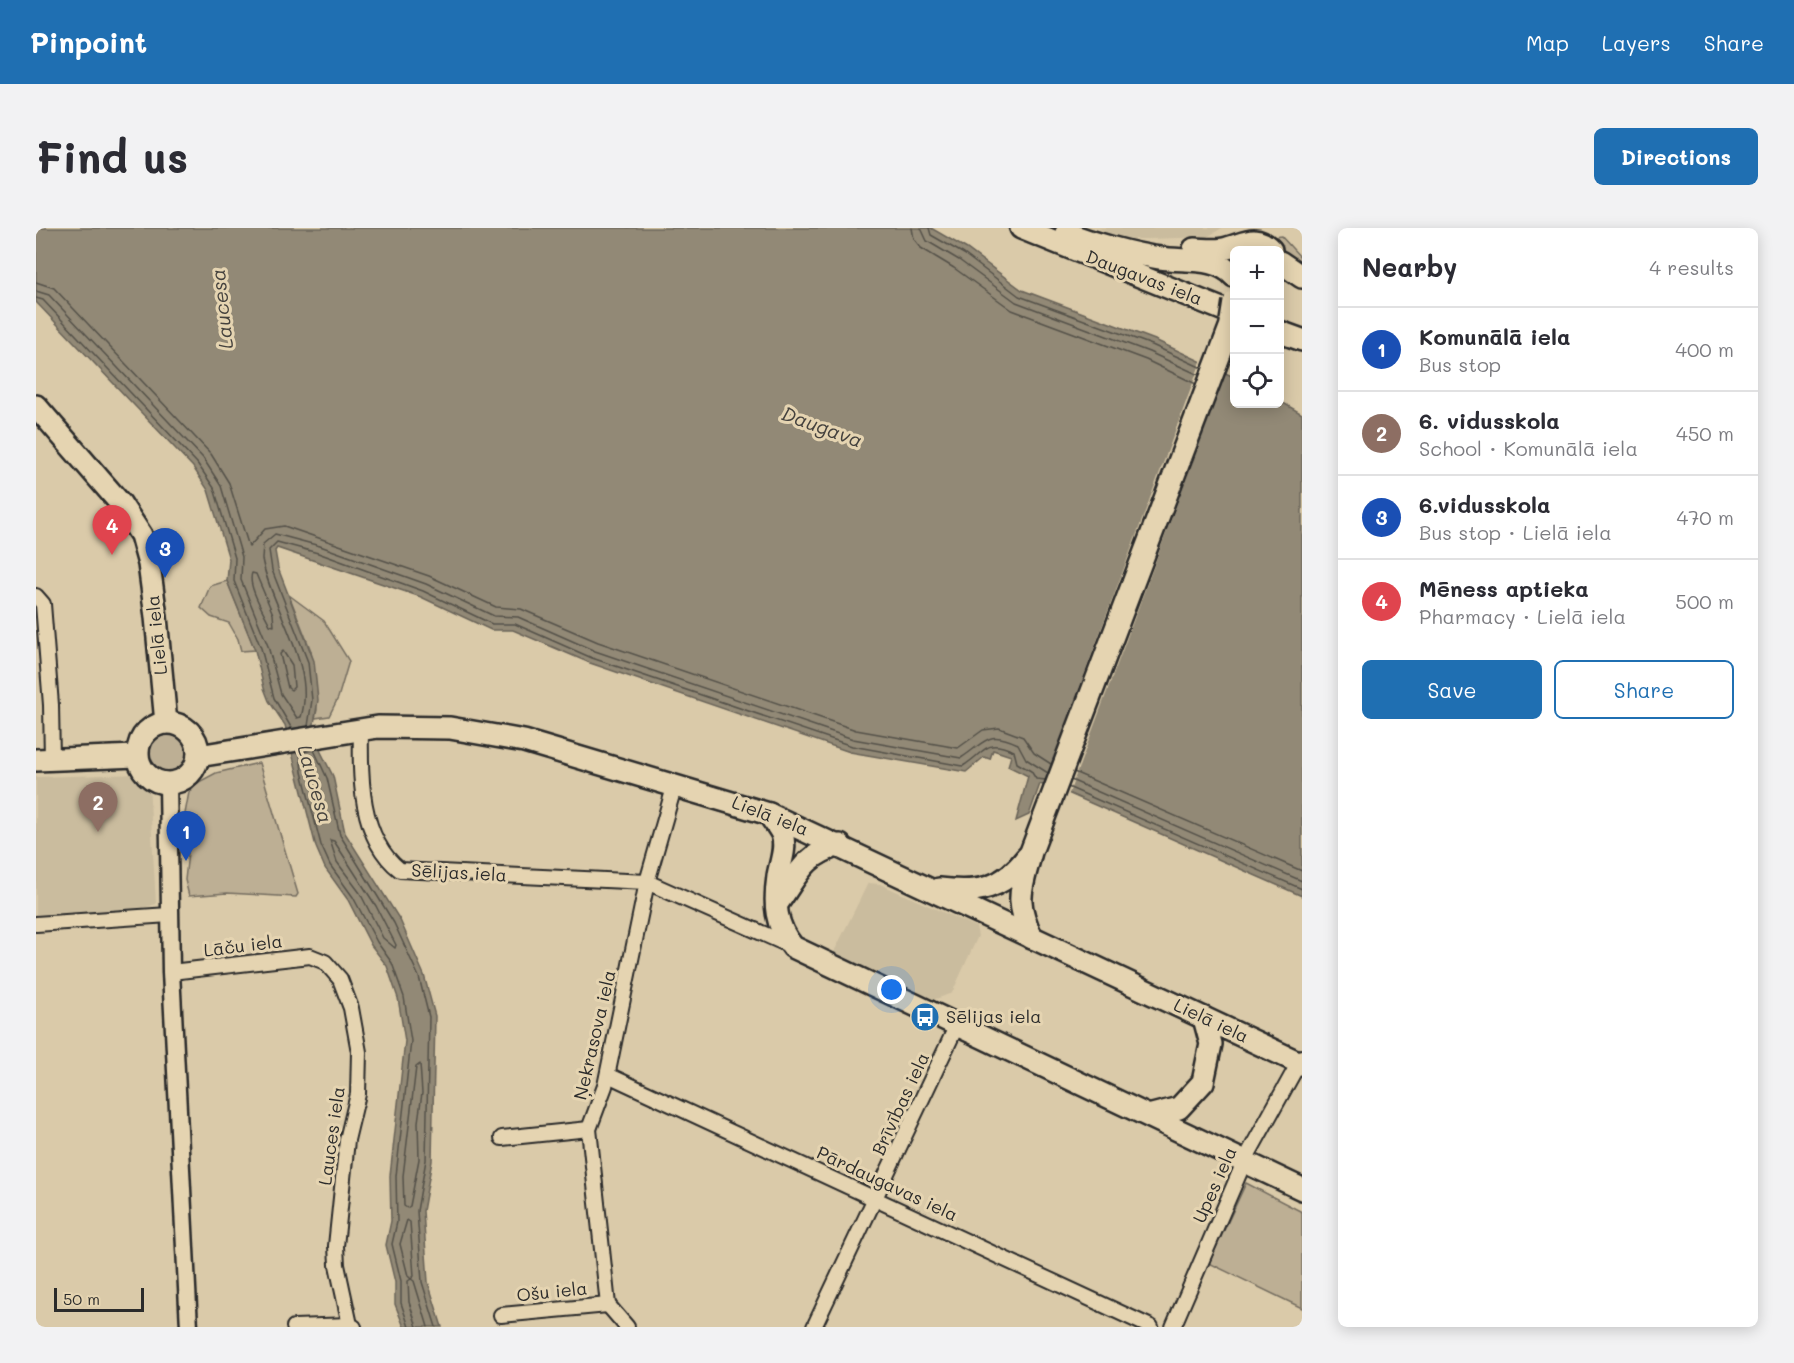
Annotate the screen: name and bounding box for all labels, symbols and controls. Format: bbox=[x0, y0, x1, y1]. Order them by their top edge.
text: Pinpoint bbox=[30, 24, 147, 60]
text: Map bbox=[1526, 29, 1569, 56]
text: Layers bbox=[1602, 29, 1671, 56]
text: Share bbox=[1704, 29, 1764, 56]
button: Directions bbox=[1594, 128, 1758, 185]
text: Find us bbox=[36, 129, 188, 184]
street label: Daugavas iela bbox=[1083, 244, 1206, 310]
map controls bbox=[1230, 246, 1284, 408]
button: + bbox=[1230, 246, 1284, 300]
text: Nearby bbox=[1362, 250, 1457, 284]
text: 4 results bbox=[1649, 254, 1734, 280]
water label: Laucesa bbox=[204, 268, 238, 350]
button: − bbox=[1230, 300, 1284, 354]
text: Komunālā iela bbox=[1419, 322, 1570, 351]
text: 1 bbox=[1377, 336, 1386, 362]
text: 400 m bbox=[1675, 336, 1734, 362]
text: Bus stop bbox=[1419, 351, 1501, 377]
button: locate bbox=[1230, 354, 1284, 408]
water label: Daugava bbox=[778, 399, 866, 453]
text: 6. vidusskola bbox=[1419, 406, 1560, 435]
text: 2 bbox=[1376, 420, 1387, 446]
text: 450 m bbox=[1676, 420, 1734, 446]
text: School · Komunālā iela bbox=[1419, 435, 1638, 461]
text: 6.vidusskola bbox=[1419, 490, 1551, 519]
text: 3 bbox=[1376, 504, 1388, 530]
text: 470 m bbox=[1676, 504, 1734, 530]
pin: 4 bbox=[92, 506, 132, 555]
text: Bus stop · Lielā iela bbox=[1419, 519, 1612, 545]
pin: 3 bbox=[146, 528, 184, 578]
text: Mēness aptieka bbox=[1419, 574, 1589, 603]
text: 4 bbox=[1375, 588, 1388, 614]
text: 500 m bbox=[1675, 588, 1734, 614]
street label: Lielā iela bbox=[140, 594, 172, 676]
text: Pharmacy · Lielā iela bbox=[1419, 603, 1626, 629]
button: Save bbox=[1362, 660, 1542, 719]
button: Share bbox=[1554, 660, 1734, 719]
water label: Laucesa bbox=[292, 742, 340, 826]
pin: 2 bbox=[78, 782, 118, 832]
street label: Lielā iela bbox=[729, 790, 812, 841]
pin: 1 bbox=[166, 812, 206, 861]
street label: Sēlijas iela bbox=[411, 858, 507, 886]
street label: Lāču iela bbox=[202, 928, 284, 962]
street label: Ņekrasova iela bbox=[567, 968, 621, 1102]
your location bbox=[877, 975, 906, 1004]
street label: Lielā iela bbox=[1170, 992, 1253, 1048]
bus stop icon: Sēlijas iela bbox=[909, 1001, 941, 1033]
place label: Sēlijas iela bbox=[946, 1004, 1041, 1028]
street label: Brīvības iela bbox=[866, 1048, 934, 1159]
street label: Lauces iela bbox=[312, 1085, 350, 1187]
street label: Pārdaugavas iela bbox=[813, 1140, 962, 1226]
street label: Upes iela bbox=[1187, 1143, 1242, 1227]
street label: Ošu iela bbox=[515, 1275, 588, 1307]
scale bar bbox=[54, 1285, 144, 1312]
text: 50 m bbox=[63, 1288, 100, 1309]

